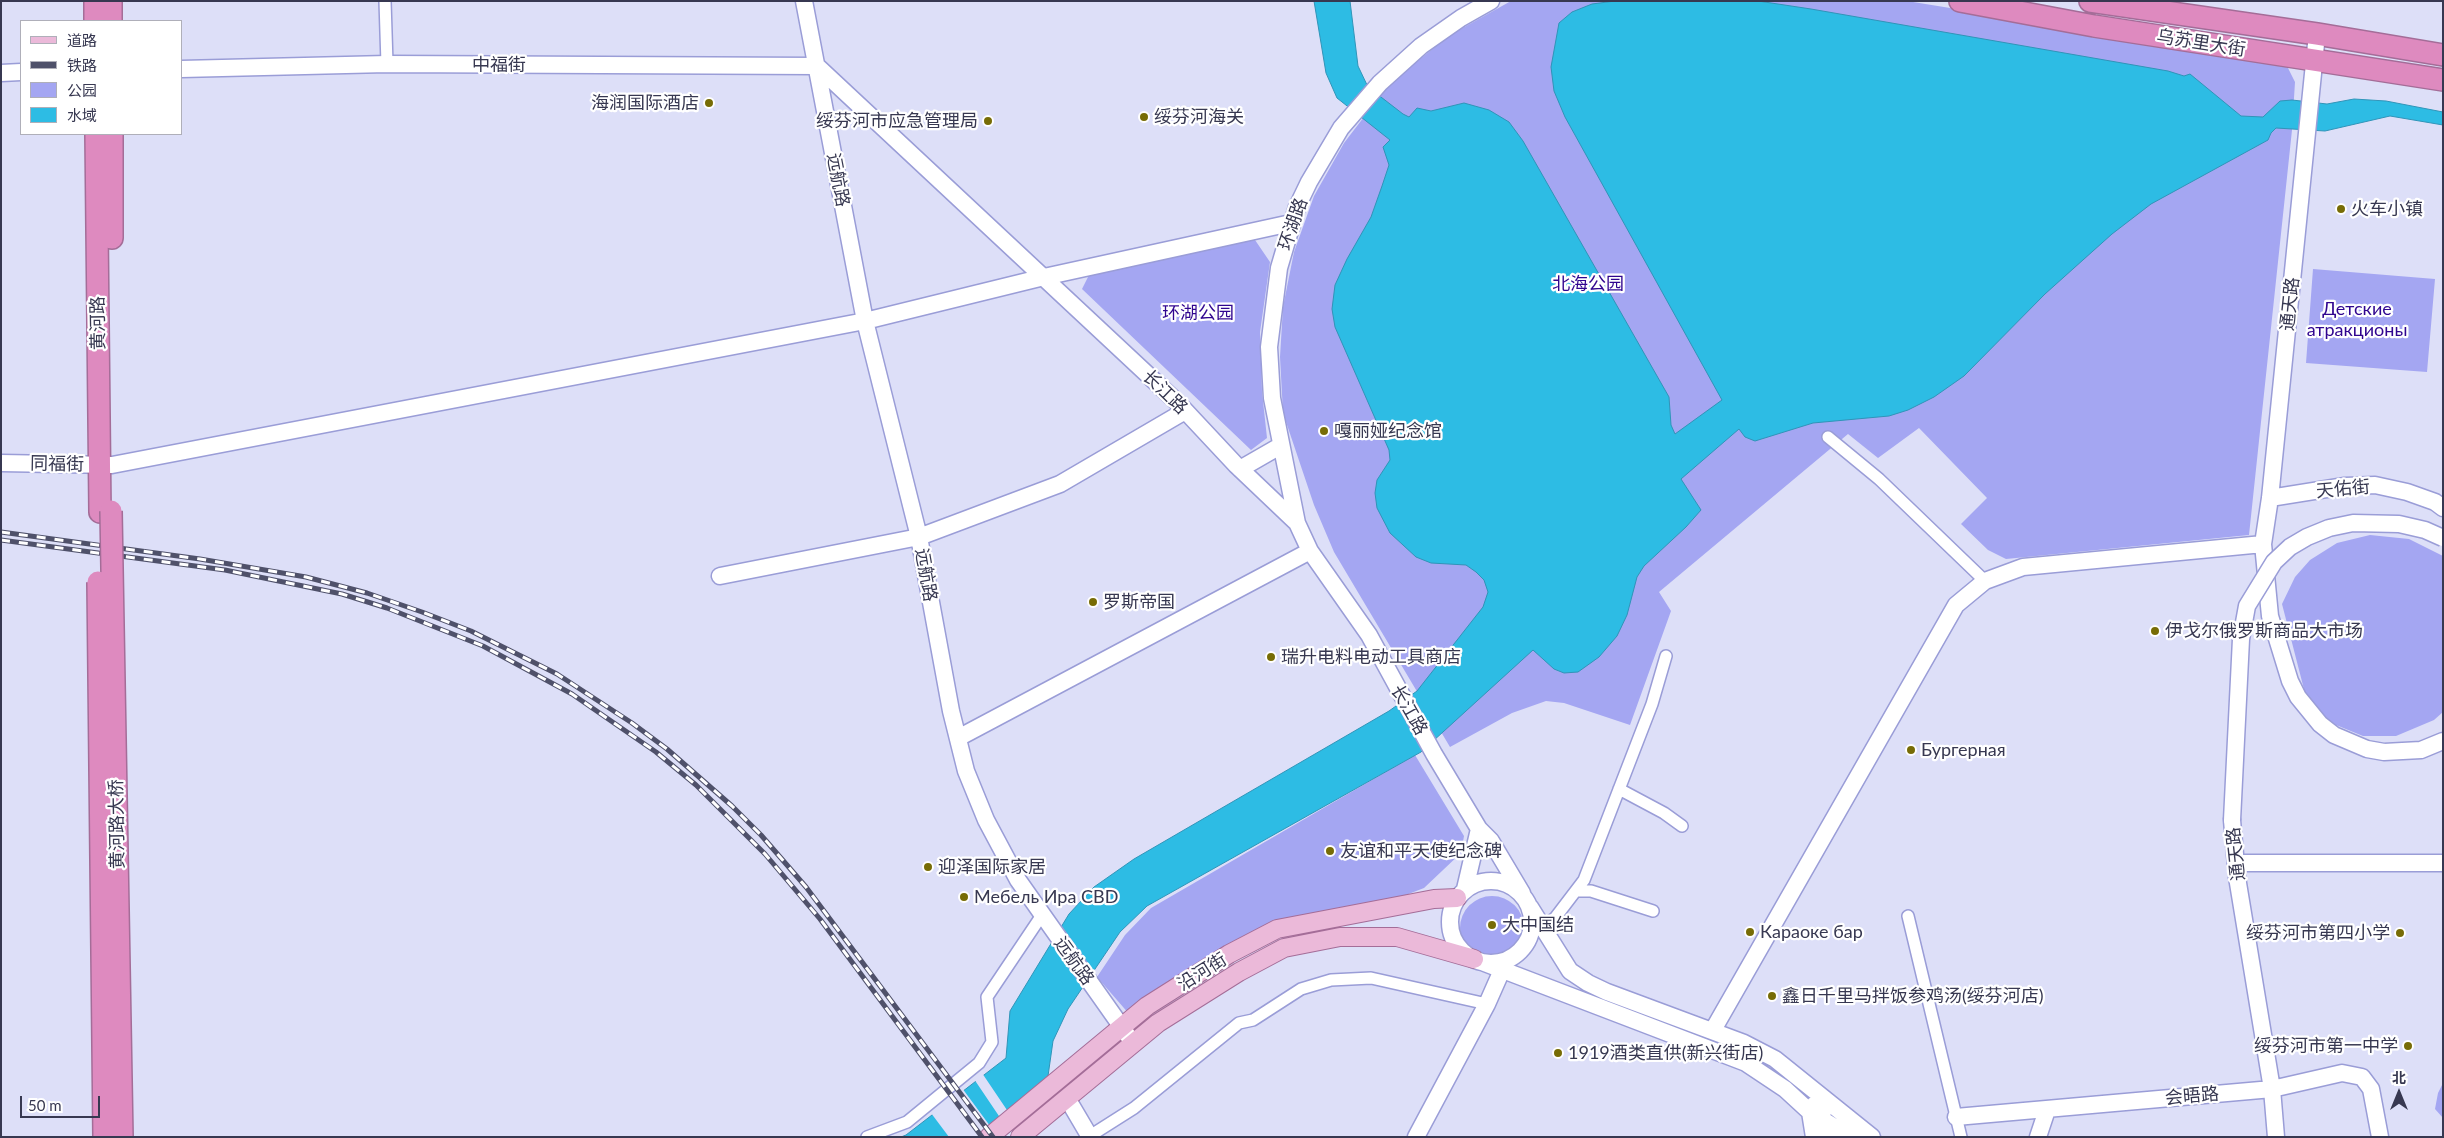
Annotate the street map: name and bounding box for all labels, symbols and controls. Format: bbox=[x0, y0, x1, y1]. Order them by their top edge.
legend bbox=[20, 20, 182, 135]
street label: 乌苏里大街 bbox=[2155, 25, 2247, 61]
text: 道路 bbox=[67, 31, 97, 49]
street label: 中福街 bbox=[472, 54, 526, 76]
text: 铁路 bbox=[67, 56, 97, 74]
text: 公园 bbox=[67, 81, 97, 99]
place label: 海润国际酒店 bbox=[591, 92, 699, 114]
marker: 海润国际酒店 bbox=[703, 97, 715, 109]
text: 水域 bbox=[67, 106, 97, 124]
place label: 绥芬河海关 bbox=[1154, 106, 1244, 128]
place label: 绥芬河市应急管理局 bbox=[816, 110, 978, 132]
marker: 绥芬河海关 bbox=[1138, 111, 1150, 123]
marker: 绥芬河市应急管理局 bbox=[982, 115, 994, 127]
street label: 远航路 bbox=[822, 151, 854, 209]
street label: 环湖路 bbox=[1274, 195, 1312, 253]
place label: 火车小镇 bbox=[2351, 198, 2423, 220]
marker: 火车小镇 bbox=[2335, 203, 2347, 215]
park label: 北海公园 bbox=[1552, 273, 1624, 295]
street label: 通天路 bbox=[2276, 276, 2304, 332]
street label: 黄河路 bbox=[87, 296, 109, 350]
park label: Детские атракционы bbox=[2307, 298, 2407, 340]
park label: 环湖公园 bbox=[1162, 302, 1234, 324]
street label: 长江路 bbox=[1138, 365, 1192, 419]
place label: 嘎丽娅纪念馆 bbox=[1334, 420, 1442, 442]
marker: 嘎丽娅纪念馆 bbox=[1318, 425, 1330, 437]
street label: 同福街 bbox=[30, 453, 84, 475]
street label: 天佑街 bbox=[2315, 476, 2371, 502]
street label: 远航路 bbox=[911, 547, 941, 603]
place label: 罗斯帝国 bbox=[1103, 591, 1175, 613]
marker: 罗斯帝国 bbox=[1087, 596, 1099, 608]
place label: 伊戈尔俄罗斯商品大市场 bbox=[2165, 620, 2363, 642]
marker: 伊戈尔俄罗斯商品大市场 bbox=[2149, 625, 2161, 637]
place label: 瑞升电料电动工具商店 bbox=[1281, 646, 1461, 668]
marker: 瑞升电料电动工具商店 bbox=[1265, 651, 1277, 663]
street label: 长江路 bbox=[1386, 681, 1432, 739]
place label: Бургерная bbox=[1921, 739, 2006, 761]
marker: Бургерная bbox=[1905, 744, 1917, 756]
street label: 黄河路大桥 bbox=[105, 779, 129, 869]
street label: 通天路 bbox=[2222, 826, 2250, 882]
place label: 友谊和平天使纪念碑 bbox=[1340, 840, 1502, 862]
marker: 友谊和平天使纪念碑 bbox=[1324, 845, 1336, 857]
place label: 迎泽国际家居 bbox=[938, 856, 1046, 878]
marker: 迎泽国际家居 bbox=[922, 861, 934, 873]
place label: Мебель Ира CBD bbox=[974, 886, 1118, 908]
marker: Мебель Ира CBD bbox=[958, 891, 970, 903]
place label: 大中国结 bbox=[1502, 914, 1574, 936]
marker: 大中国结 bbox=[1486, 919, 1498, 931]
place label: Караоке бар bbox=[1760, 921, 1863, 943]
place label: 绥芬河市第四小学 bbox=[2246, 922, 2390, 944]
marker: Караоке бар bbox=[1744, 926, 1756, 938]
marker: 绥芬河市第四小学 bbox=[2394, 927, 2406, 939]
street label: 远航路 bbox=[1049, 933, 1099, 989]
street label: 沿河街 bbox=[1173, 949, 1231, 995]
place label: 鑫日千里马拌饭参鸡汤(绥芬河店) bbox=[1782, 985, 2044, 1007]
marker: 鑫日千里马拌饭参鸡汤(绥芬河店) bbox=[1766, 990, 1778, 1002]
place label: 绥芬河市第一中学 bbox=[2254, 1035, 2398, 1057]
marker: 绥芬河市第一中学 bbox=[2402, 1040, 2414, 1052]
place label: 1919酒类直供(新兴街店) bbox=[1568, 1042, 1763, 1064]
marker: 1919酒类直供(新兴街店) bbox=[1552, 1047, 1564, 1059]
north arrow bbox=[2374, 1068, 2424, 1118]
text: 北 bbox=[2392, 1069, 2406, 1086]
street label: 会晤路 bbox=[2164, 1083, 2220, 1109]
scale bar bbox=[22, 1086, 102, 1118]
text: 50 m bbox=[28, 1096, 62, 1114]

